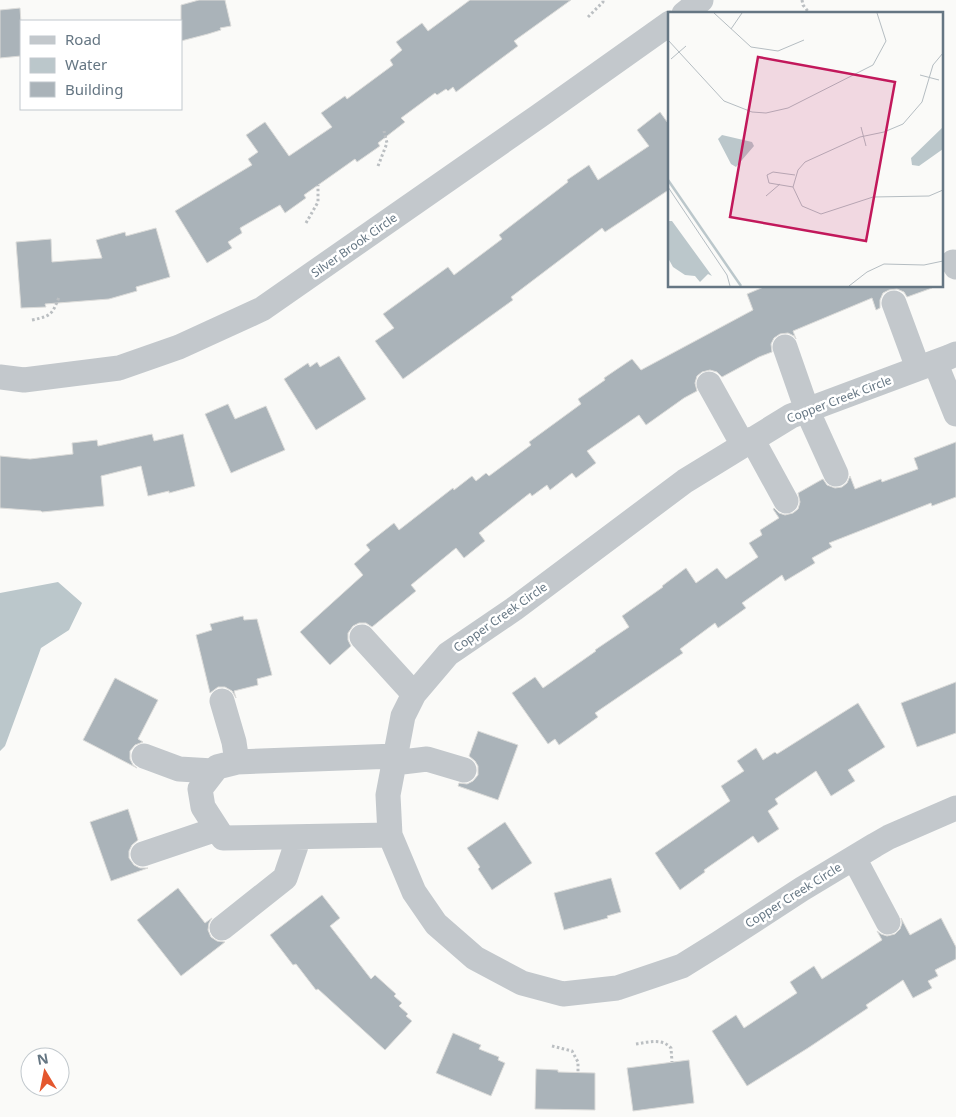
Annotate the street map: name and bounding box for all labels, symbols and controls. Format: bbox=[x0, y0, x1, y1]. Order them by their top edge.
inset map bbox=[668, 12, 944, 288]
legend bbox=[20, 20, 182, 110]
text: Road bbox=[65, 29, 101, 49]
text: Water bbox=[65, 54, 107, 74]
text: Building bbox=[65, 79, 123, 99]
street label: Silver Brook Circle bbox=[308, 209, 401, 281]
street label: Copper Creek Circle bbox=[784, 371, 894, 427]
street label: Copper Creek Circle bbox=[450, 578, 550, 656]
street label: Copper Creek Circle bbox=[741, 858, 845, 932]
north arrow bbox=[20, 1047, 70, 1097]
text: N bbox=[35, 1048, 50, 1069]

